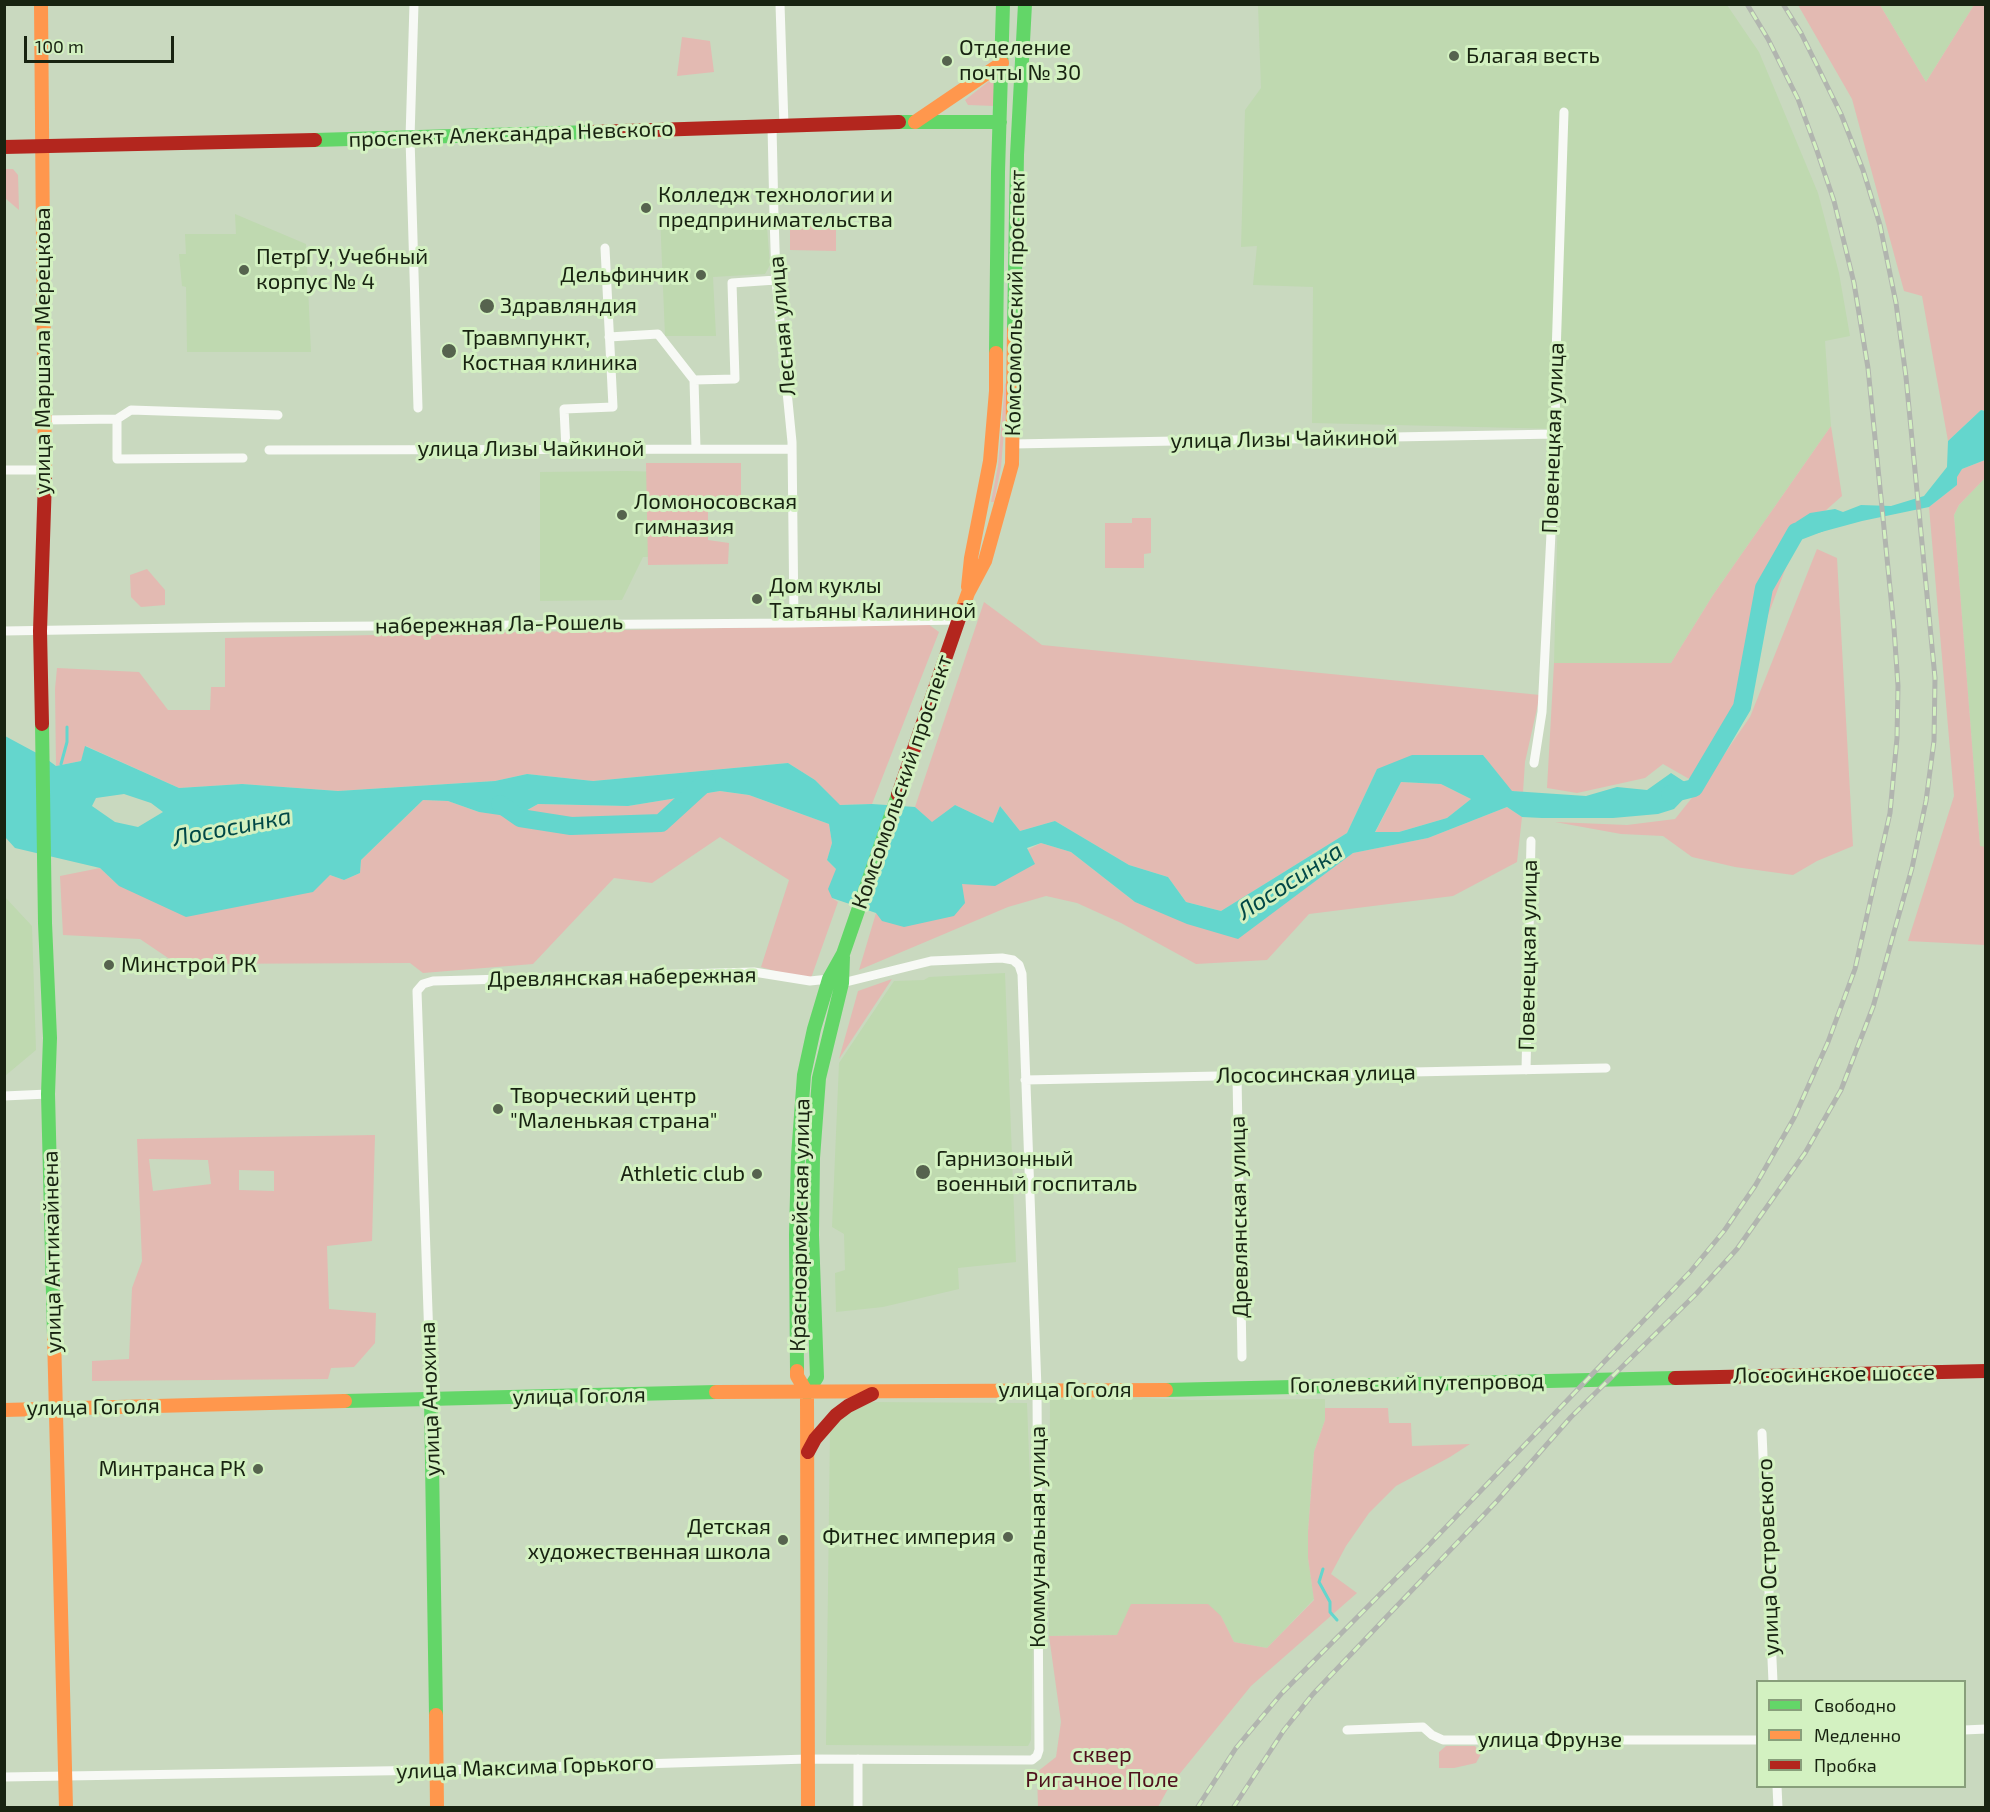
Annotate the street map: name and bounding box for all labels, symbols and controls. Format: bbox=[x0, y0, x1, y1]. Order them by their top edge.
scale bar bbox=[27, 24, 177, 62]
text: 100 m bbox=[35, 35, 84, 57]
place label: Отделение почты № 30 bbox=[959, 35, 1081, 86]
place label: Благая весть bbox=[1466, 43, 1600, 69]
marker: Благая весть bbox=[1447, 49, 1461, 63]
marker: Отделение почты № 30 bbox=[940, 54, 954, 68]
street label: проспект Александра Невского bbox=[348, 115, 674, 153]
street label: Комсомольский проспект bbox=[999, 169, 1031, 437]
place label: Колледж технологии и предпринимательства bbox=[658, 182, 893, 234]
marker: Колледж технологии и предпринимательства bbox=[639, 201, 653, 215]
street label: улица Маршала Мерецкова bbox=[30, 207, 56, 495]
place label: ПетрГУ, Учебный корпус № 4 bbox=[256, 244, 428, 296]
street label: Лесная улица bbox=[763, 255, 801, 397]
place label: Дельфинчик bbox=[560, 262, 689, 288]
marker: ПетрГУ, Учебный корпус № 4 bbox=[237, 263, 251, 277]
marker: Дельфинчик bbox=[694, 268, 708, 282]
place label: Здравляндия bbox=[500, 293, 637, 319]
marker: Здравляндия bbox=[478, 297, 496, 315]
place label: Травмпункт, Костная клиника bbox=[462, 325, 638, 376]
marker: Травмпункт, Костная клиника bbox=[440, 342, 458, 360]
street label: Повенецкая улица bbox=[1536, 342, 1570, 534]
street label: улица Лизы Чайкиной bbox=[1170, 424, 1398, 454]
street label: улица Лизы Чайкиной bbox=[417, 436, 645, 462]
place label: Ломоносовская гимназия bbox=[634, 489, 797, 540]
marker: Ломоносовская гимназия bbox=[615, 508, 629, 522]
place label: Дом куклы Татьяны Калининой bbox=[769, 573, 976, 624]
marker: Дом куклы Татьяны Калининой bbox=[750, 592, 764, 606]
street label: набережная Ла-Рошель bbox=[375, 609, 623, 639]
street label: Комсомольский проспект bbox=[846, 651, 958, 913]
water label: Лососинка bbox=[170, 801, 294, 853]
water label: Лососинка bbox=[1232, 836, 1348, 926]
street label: Повенецкая улица bbox=[1513, 859, 1543, 1051]
place label: Минстрой РК bbox=[121, 952, 257, 978]
marker: Минстрой РК bbox=[102, 958, 116, 972]
street label: Древлянская набережная bbox=[487, 961, 757, 993]
street label: Лососинская улица bbox=[1216, 1059, 1416, 1089]
place label: Творческий центр "Маленькая страна" bbox=[510, 1083, 717, 1134]
street label: Красноармейская улица bbox=[785, 1098, 815, 1352]
marker: Творческий центр "Маленькая страна" bbox=[491, 1102, 505, 1116]
street label: Древлянская улица bbox=[1224, 1116, 1254, 1318]
place label: Гарнизонный военный госпиталь bbox=[936, 1146, 1137, 1198]
street label: улица Антикайнена bbox=[37, 1150, 67, 1354]
place label: Athletic club bbox=[620, 1161, 745, 1187]
marker: Гарнизонный военный госпиталь bbox=[914, 1163, 932, 1181]
marker: Athletic club bbox=[750, 1167, 764, 1181]
street label: улица Анохина bbox=[414, 1321, 446, 1477]
street label: Лососинское шоссе bbox=[1733, 1359, 1935, 1389]
street label: Гоголевский путепровод bbox=[1289, 1368, 1545, 1398]
street label: улица Гоголя bbox=[998, 1377, 1132, 1403]
street label: улица Гоголя bbox=[512, 1382, 646, 1410]
street label: улица Гоголя bbox=[26, 1393, 160, 1421]
street label: Коммунальная улица bbox=[1025, 1426, 1051, 1648]
place label: Минтранса РК bbox=[98, 1456, 246, 1482]
street label: улица Островского bbox=[1751, 1458, 1785, 1656]
marker: Минтранса РК bbox=[251, 1462, 265, 1476]
place label: Детская художественная школа bbox=[527, 1514, 771, 1566]
place label: Фитнес империя bbox=[822, 1524, 996, 1550]
marker: Фитнес империя bbox=[1001, 1530, 1015, 1544]
marker: Детская художественная школа bbox=[776, 1533, 790, 1547]
legend bbox=[1756, 1680, 1966, 1788]
text: Свободно bbox=[1814, 1694, 1896, 1716]
text: Медленно bbox=[1814, 1724, 1901, 1746]
street label: улица Фрунзе bbox=[1478, 1727, 1622, 1753]
park label: сквер Ригачное Поле bbox=[1025, 1742, 1179, 1794]
street label: улица Максима Горького bbox=[396, 1749, 654, 1785]
text: Пробка bbox=[1814, 1754, 1877, 1776]

